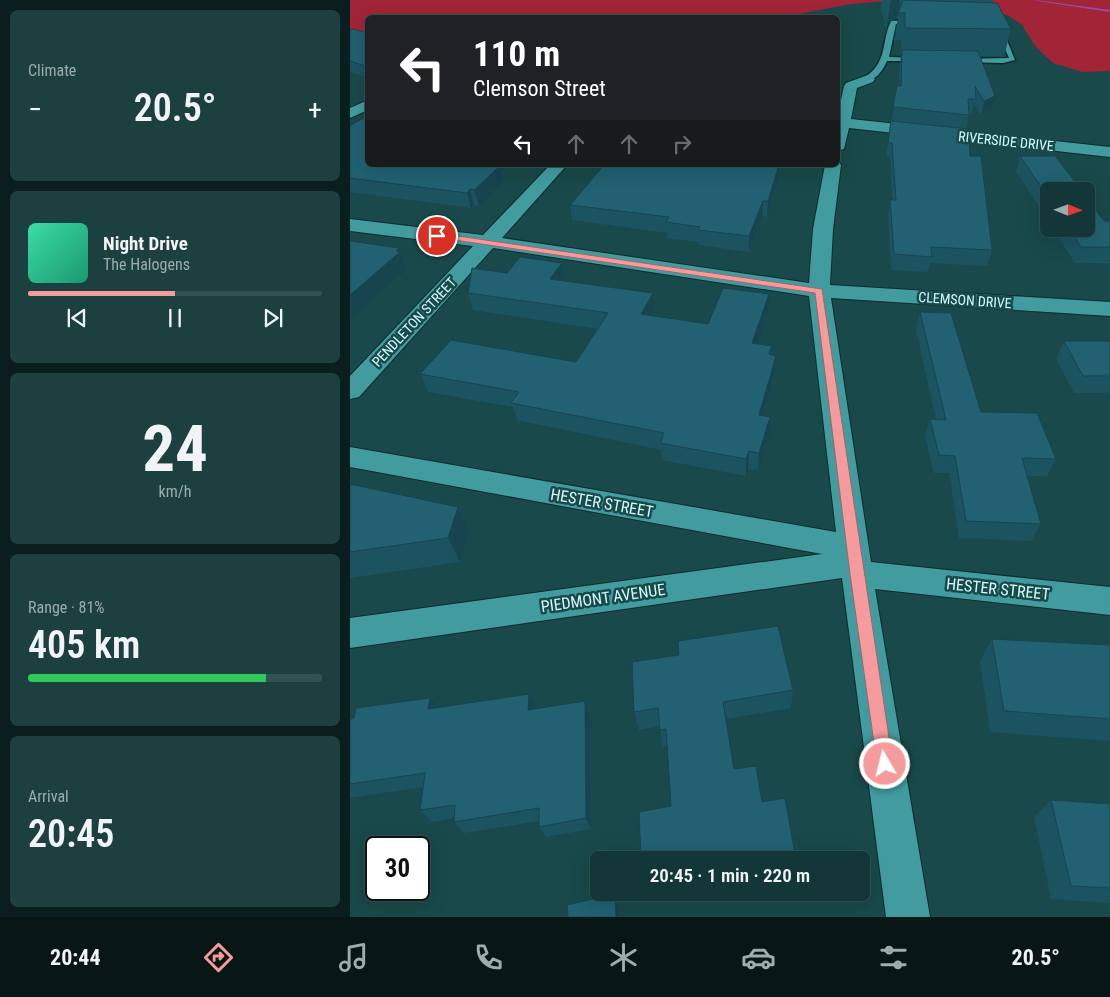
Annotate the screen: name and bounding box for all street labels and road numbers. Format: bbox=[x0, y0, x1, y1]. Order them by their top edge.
street label: RIVERSIDE DRIVE bbox=[958, 128, 1055, 154]
street label: PENDLETON STREET bbox=[369, 274, 459, 370]
street label: CLEMSON DRIVE bbox=[918, 289, 1012, 311]
street label: HESTER STREET bbox=[549, 485, 655, 521]
street label: HESTER STREET bbox=[945, 574, 1051, 604]
street label: PIEDMONT AVENUE bbox=[540, 580, 666, 616]

